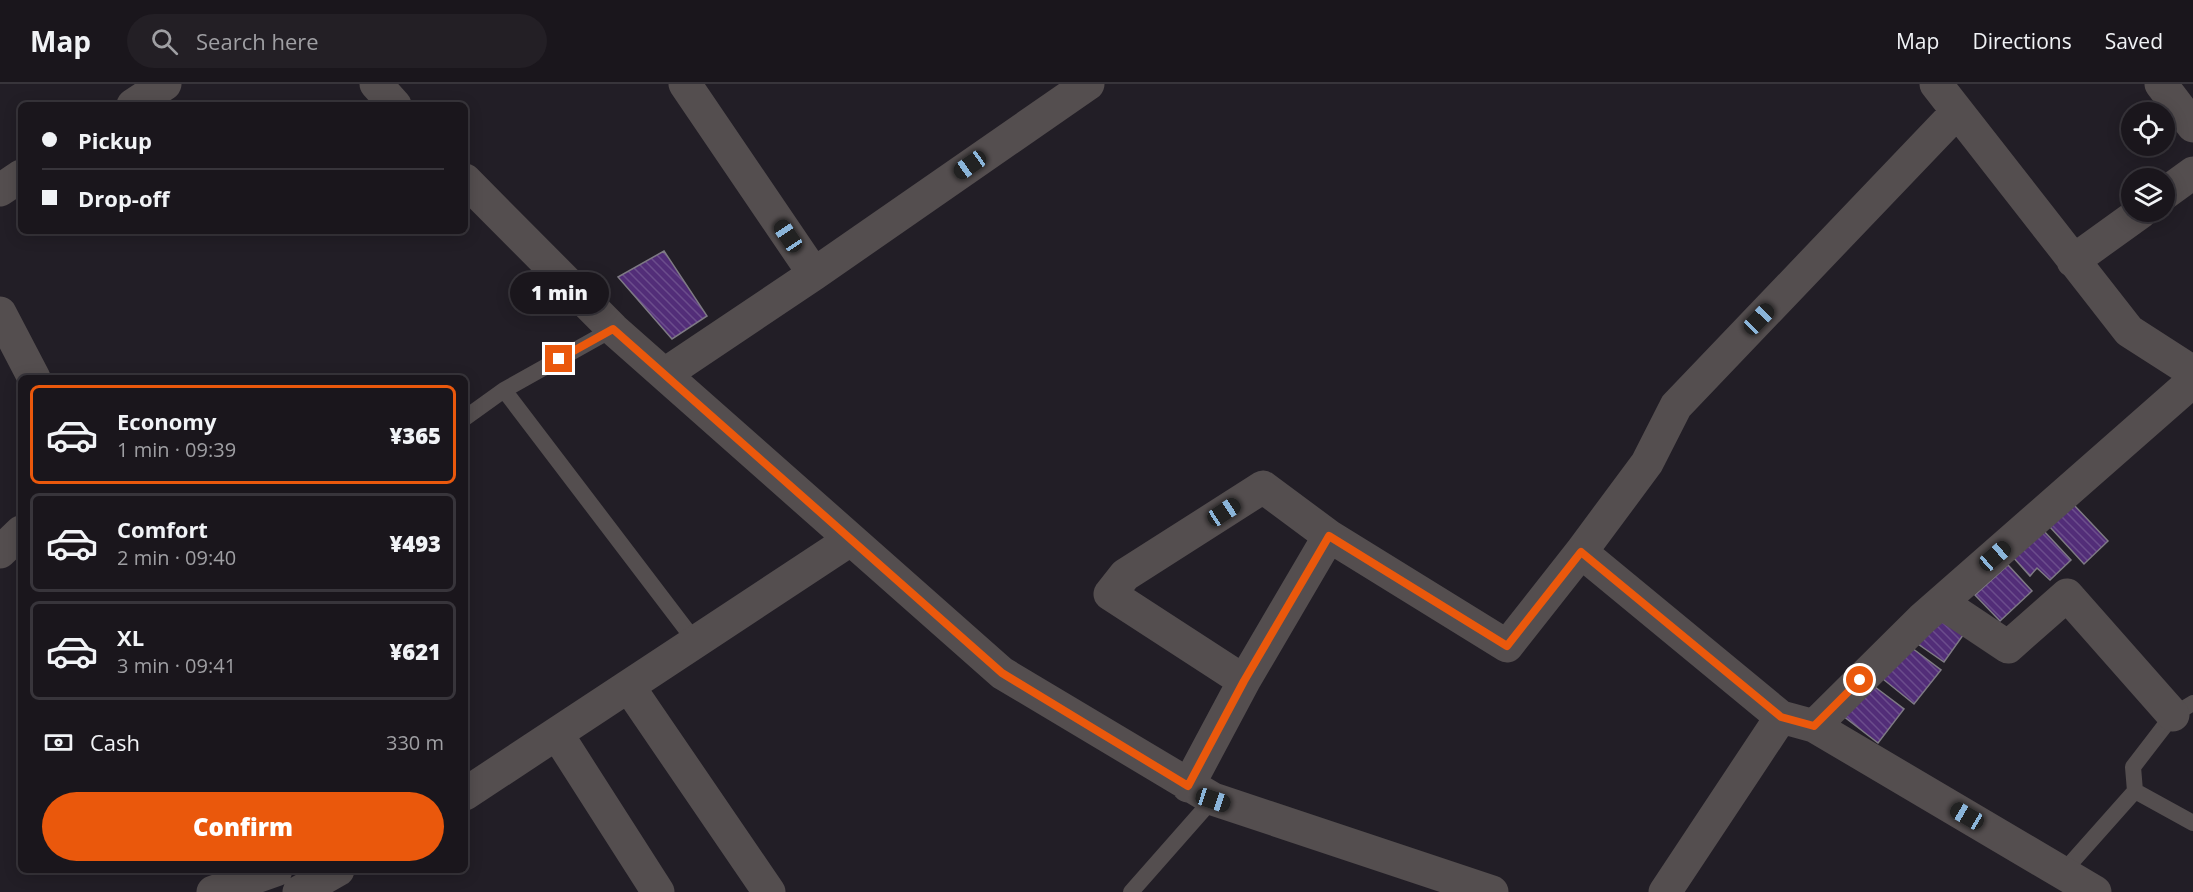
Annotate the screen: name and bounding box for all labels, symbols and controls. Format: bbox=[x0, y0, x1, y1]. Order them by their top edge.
search box bbox=[127, 14, 547, 68]
text: Map bbox=[30, 22, 91, 60]
icon: search bbox=[148, 25, 181, 58]
text: Search here bbox=[196, 26, 319, 56]
text: Map bbox=[1896, 27, 1939, 55]
text: Directions bbox=[1972, 27, 2072, 55]
text: Saved bbox=[2105, 27, 2163, 55]
map controls bbox=[2121, 102, 2175, 222]
button: locate bbox=[2121, 102, 2175, 156]
text: Pickup bbox=[78, 125, 152, 155]
car bbox=[950, 147, 990, 183]
button: layers bbox=[2121, 168, 2175, 222]
text: Drop-off bbox=[78, 183, 170, 213]
car bbox=[770, 216, 806, 256]
callout: 1 min bbox=[510, 272, 608, 314]
text: 1 min bbox=[531, 279, 588, 306]
car bbox=[1740, 300, 1778, 338]
route end bbox=[545, 345, 572, 372]
text: Economy bbox=[117, 406, 216, 436]
icon: car bbox=[45, 408, 99, 462]
text: ¥365 bbox=[389, 420, 441, 450]
text: 1 min · 09:39 bbox=[117, 436, 236, 463]
car bbox=[1204, 495, 1244, 529]
text: Comfort bbox=[117, 514, 208, 544]
icon: car bbox=[45, 516, 99, 570]
text: ¥493 bbox=[389, 528, 441, 558]
car bbox=[1976, 537, 2014, 575]
text: 2 min · 09:40 bbox=[117, 544, 236, 571]
text: XL bbox=[117, 622, 144, 652]
icon: car bbox=[45, 624, 99, 678]
text: ¥621 bbox=[389, 636, 441, 666]
text: 3 min · 09:41 bbox=[117, 652, 236, 679]
route start bbox=[1846, 666, 1873, 693]
icon: cash bbox=[42, 726, 75, 759]
text: Cash bbox=[90, 727, 140, 757]
text: 330 m bbox=[386, 729, 444, 756]
car bbox=[1193, 786, 1233, 814]
button: Confirm bbox=[42, 792, 444, 861]
car bbox=[1947, 799, 1987, 833]

